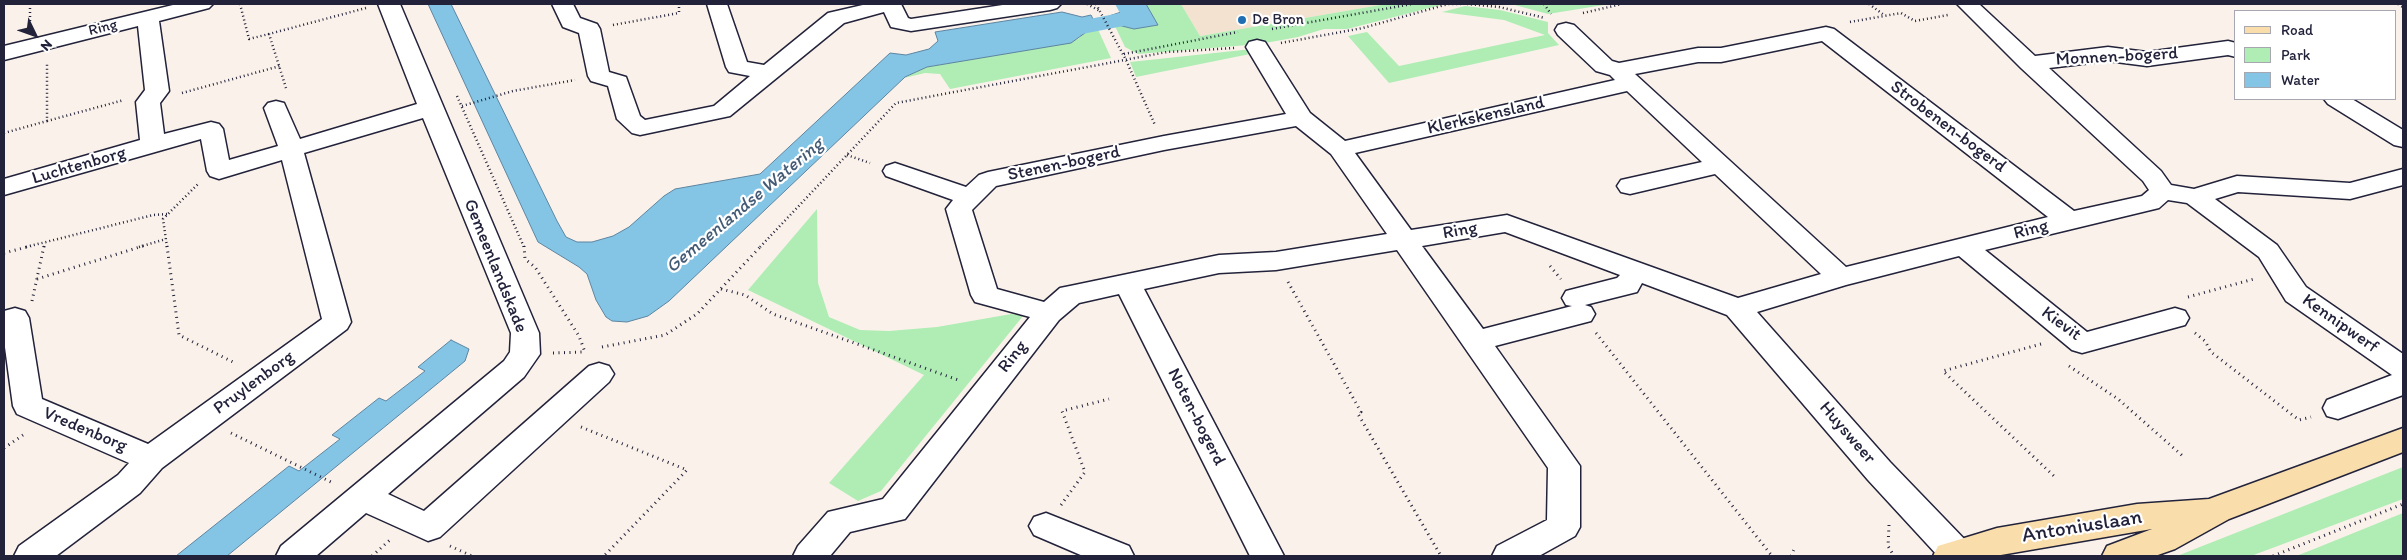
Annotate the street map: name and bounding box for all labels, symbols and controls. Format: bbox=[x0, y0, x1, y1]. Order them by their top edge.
north arrow bbox=[10, 10, 60, 60]
legend bbox=[2234, 10, 2397, 100]
place label: De Bron bbox=[1252, 11, 1304, 29]
marker: De Bron bbox=[1236, 14, 1248, 26]
street label: Ring bbox=[87, 16, 119, 40]
text: Road bbox=[2281, 21, 2313, 39]
text: N bbox=[37, 36, 56, 55]
street label: Monnen-bogerd bbox=[2055, 43, 2179, 71]
text: Park bbox=[2281, 46, 2311, 64]
text: Water bbox=[2281, 71, 2319, 89]
street label: Strobenen-bogerd bbox=[1886, 76, 2010, 178]
street label: Klerkskensland bbox=[1425, 92, 1547, 140]
water label: Gemeenlandse Watering bbox=[662, 133, 828, 279]
street label: Luchtenborg bbox=[29, 142, 129, 190]
street label: Stenen-bogerd bbox=[1006, 142, 1122, 186]
street label: Gemeenlandskade bbox=[458, 196, 532, 336]
street label: Ring bbox=[2011, 215, 2051, 245]
street label: Ring bbox=[1441, 217, 1479, 245]
street label: Kennipwerf bbox=[2298, 290, 2382, 358]
street label: Kievit bbox=[2037, 302, 2085, 346]
street label: Ring bbox=[994, 337, 1032, 377]
street label: Pruylenborg bbox=[209, 346, 299, 420]
street label: Noten-bogerd bbox=[1162, 365, 1230, 469]
street label: Huysweer bbox=[1814, 397, 1880, 469]
street label: Vredenborg bbox=[40, 403, 130, 457]
street label: Antoniuslaan bbox=[2020, 505, 2144, 549]

